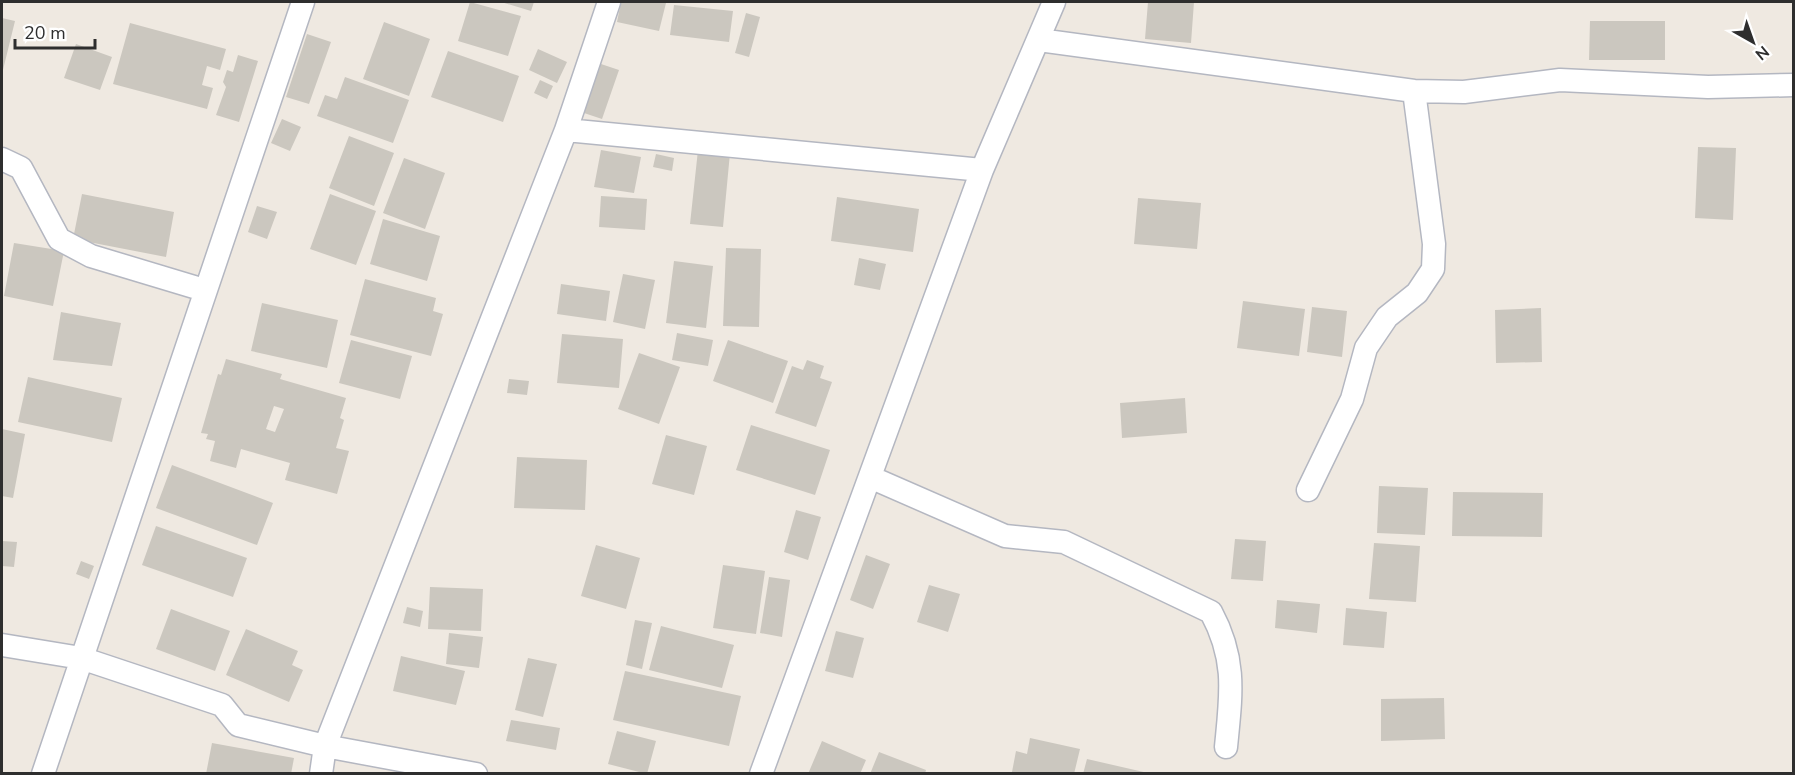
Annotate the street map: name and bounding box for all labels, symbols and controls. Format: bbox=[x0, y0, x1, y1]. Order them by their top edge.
scale bar bbox=[15, 12, 94, 50]
north arrow bbox=[1723, 12, 1783, 72]
text: 20 m bbox=[24, 21, 66, 45]
text: N bbox=[1750, 40, 1774, 65]

